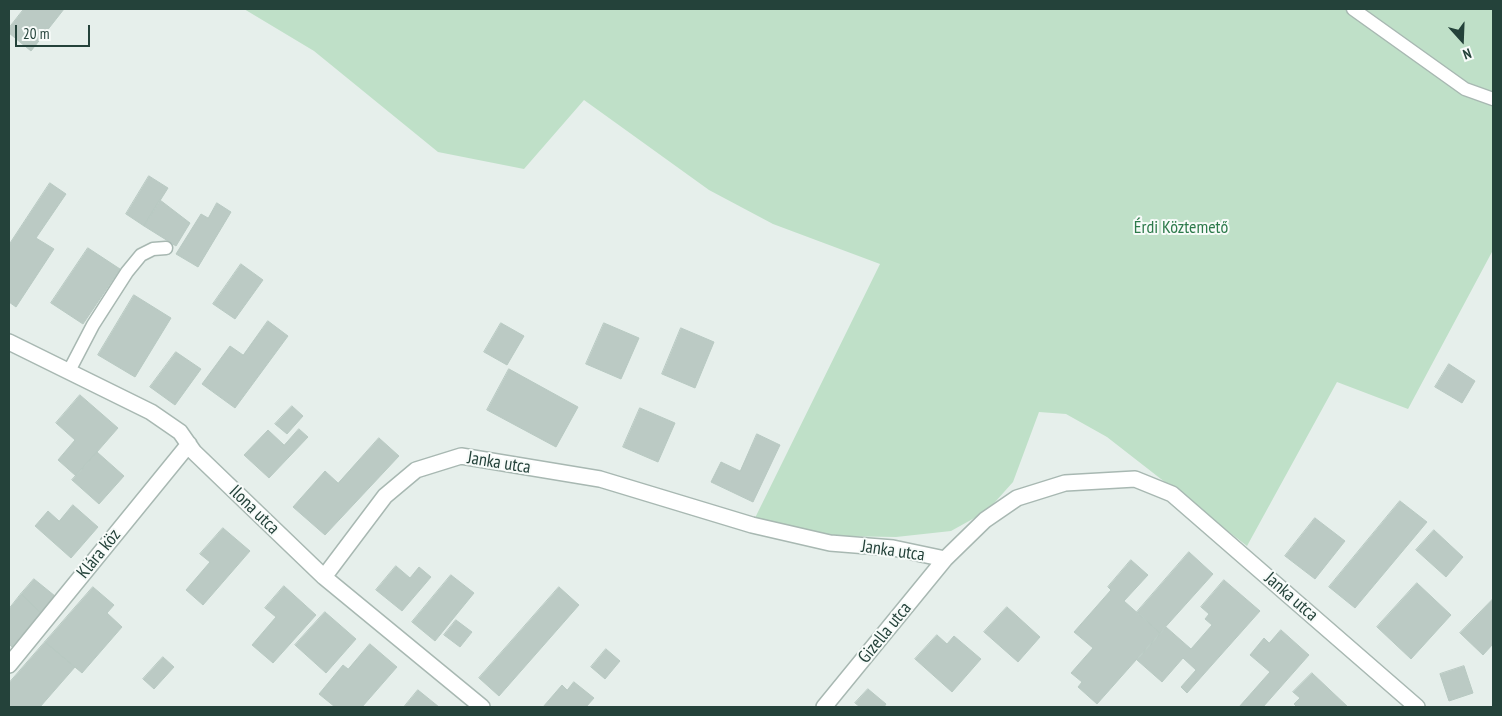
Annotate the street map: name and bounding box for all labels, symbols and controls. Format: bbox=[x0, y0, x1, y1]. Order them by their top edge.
scale bar bbox=[18, 15, 92, 47]
north arrow bbox=[1437, 15, 1487, 65]
text: 20 m bbox=[23, 24, 49, 43]
text: N bbox=[1460, 44, 1474, 64]
park label: Érdi Köztemető bbox=[1134, 217, 1228, 239]
street label: Janka utca bbox=[466, 447, 532, 479]
street label: Ilona utca bbox=[224, 481, 284, 539]
street label: Klára köz bbox=[73, 525, 125, 583]
street label: Janka utca bbox=[860, 536, 926, 566]
street label: Janka utca bbox=[1260, 568, 1322, 626]
street label: Gizella utca bbox=[854, 598, 916, 668]

